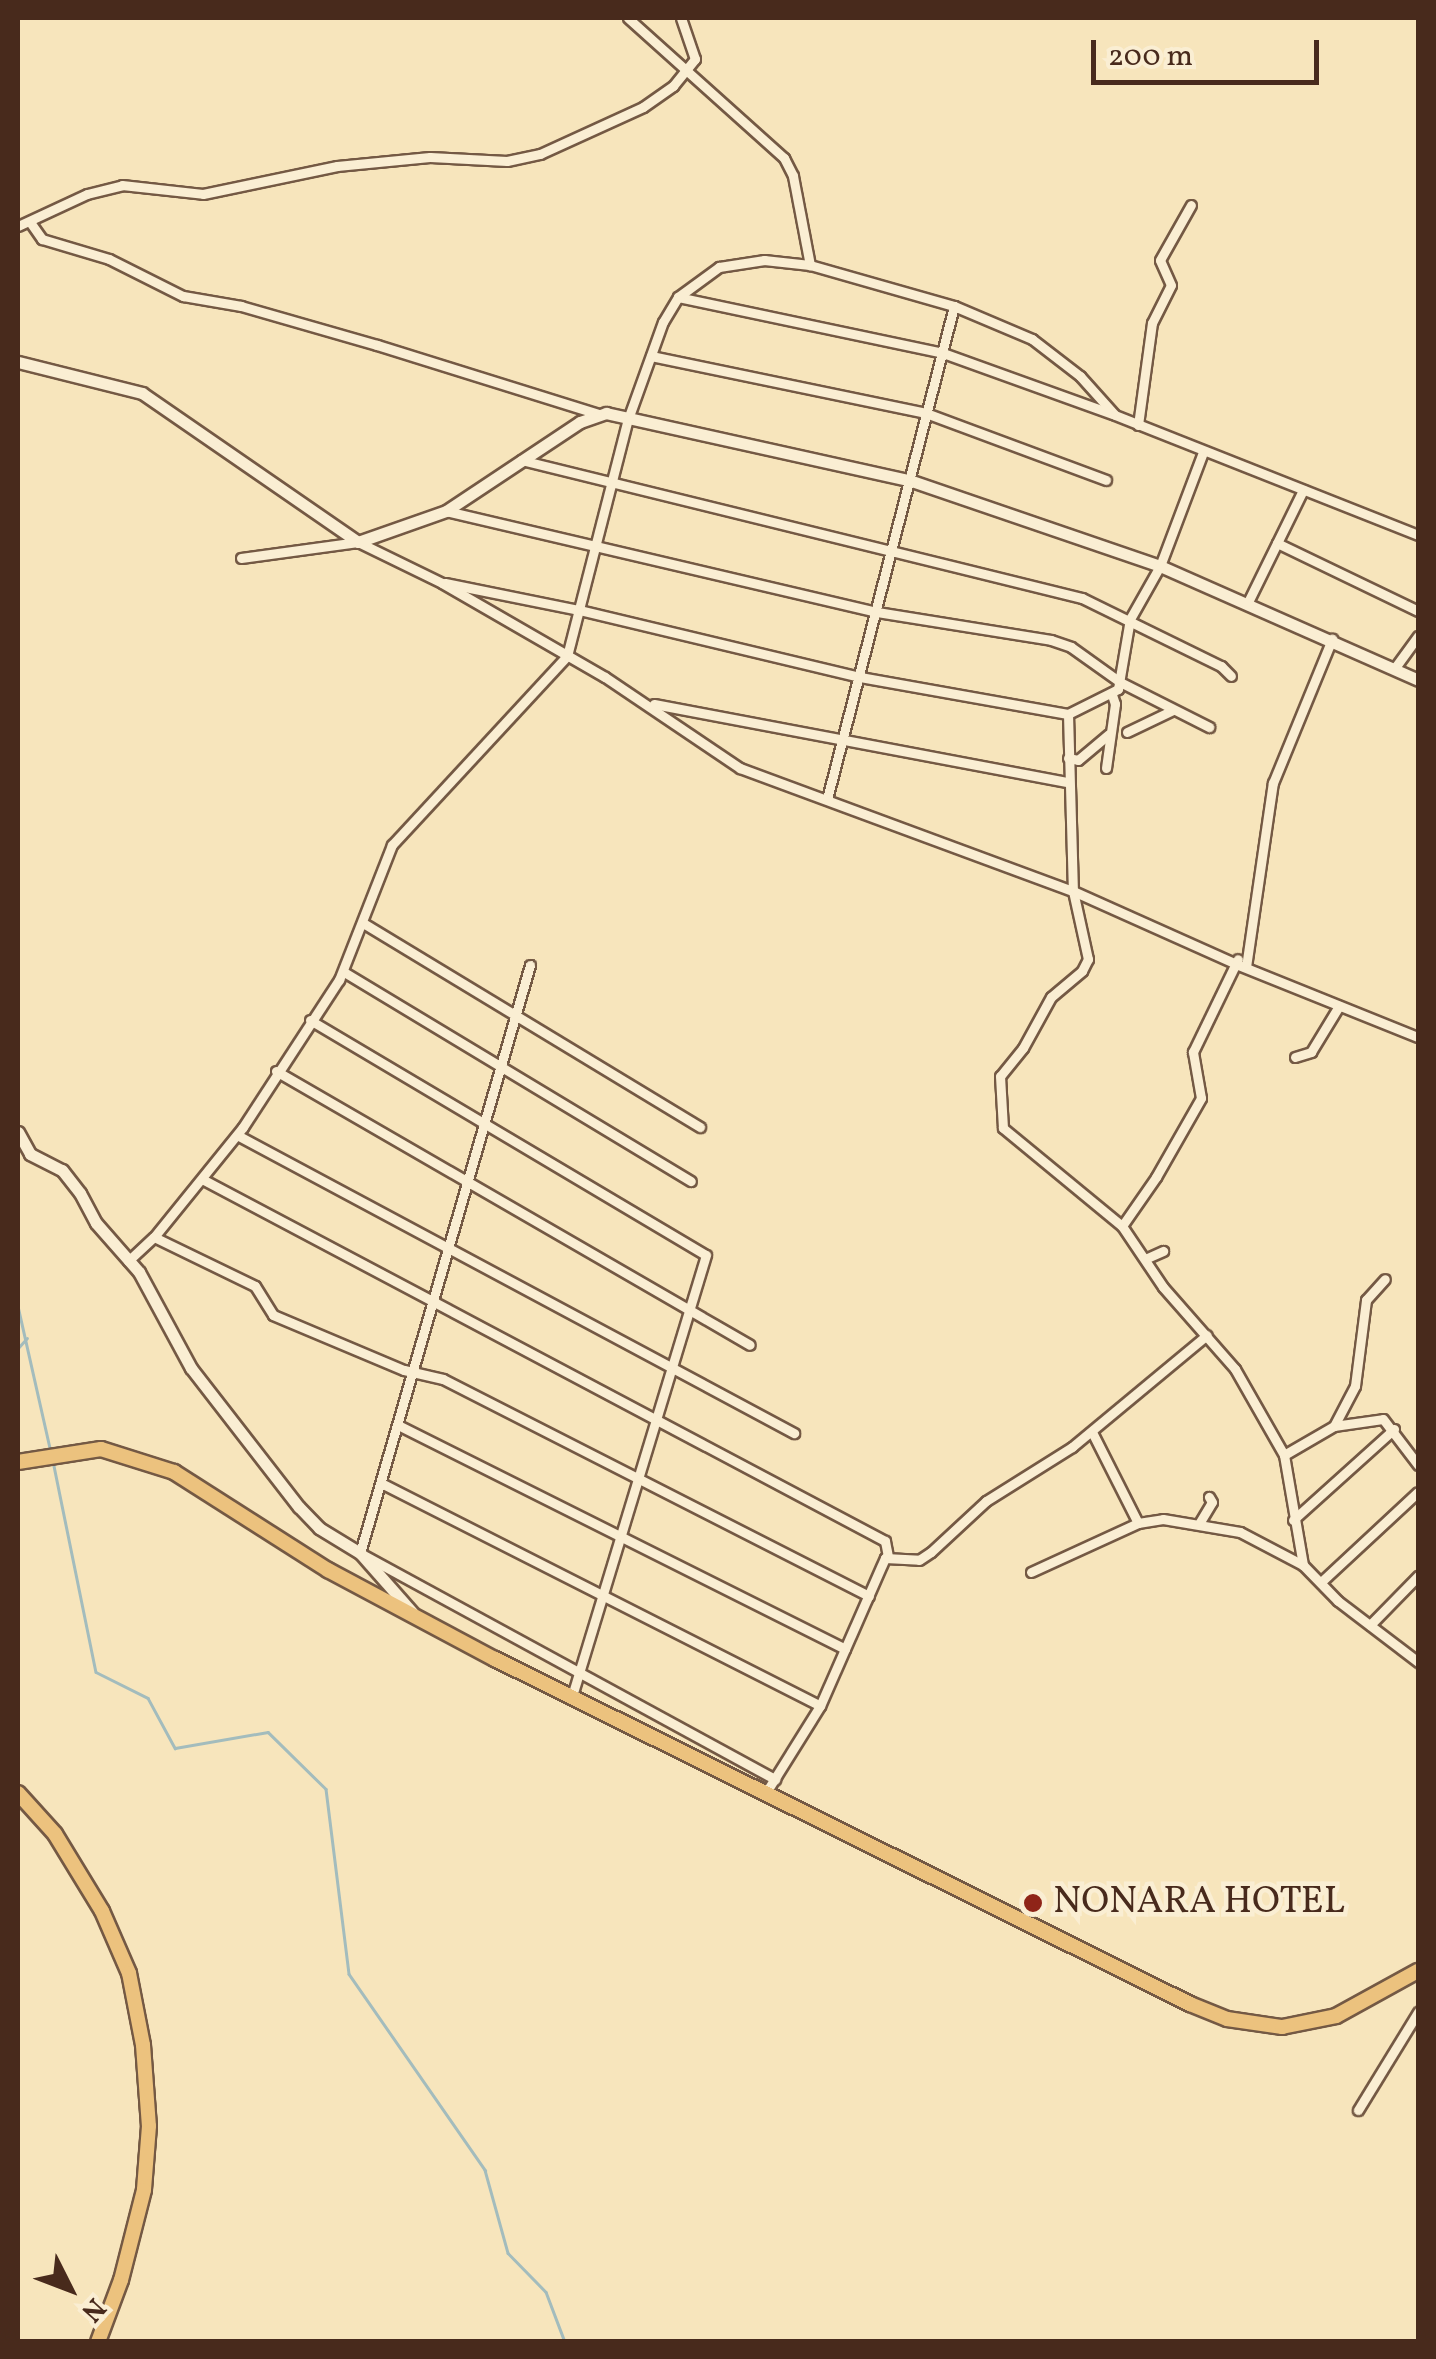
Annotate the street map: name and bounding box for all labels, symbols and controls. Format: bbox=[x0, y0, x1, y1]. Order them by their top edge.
scale bar bbox=[1096, 20, 1324, 82]
text: 200 m bbox=[1108, 36, 1193, 78]
place label: NONARA HOTEL bbox=[1053, 1880, 1345, 1926]
marker: NONARA HOTEL bbox=[1022, 1892, 1044, 1914]
north arrow bbox=[20, 2239, 120, 2339]
text: N bbox=[71, 2289, 114, 2330]

